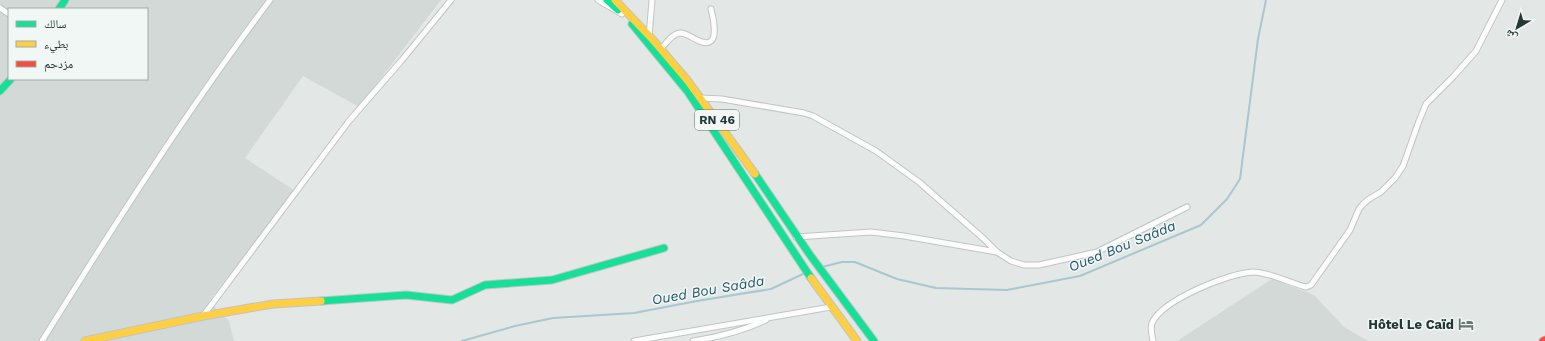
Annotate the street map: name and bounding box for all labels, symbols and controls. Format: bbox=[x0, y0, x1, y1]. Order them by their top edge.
legend bbox=[8, 8, 148, 80]
north arrow bbox=[1497, 8, 1537, 48]
text: سالك bbox=[44, 17, 66, 31]
text: ش bbox=[1502, 26, 1520, 44]
text: بطيء bbox=[44, 37, 68, 54]
text: مزدحم bbox=[44, 57, 73, 72]
road number: RN 46 bbox=[695, 110, 739, 130]
water label: Oued Bou Saâda bbox=[1066, 217, 1178, 275]
water label: Oued Bou Saâda bbox=[651, 272, 766, 308]
hotel icon: Hôtel Le Caïd bbox=[1457, 315, 1475, 333]
place label: Hôtel Le Caïd bbox=[1368, 317, 1454, 332]

